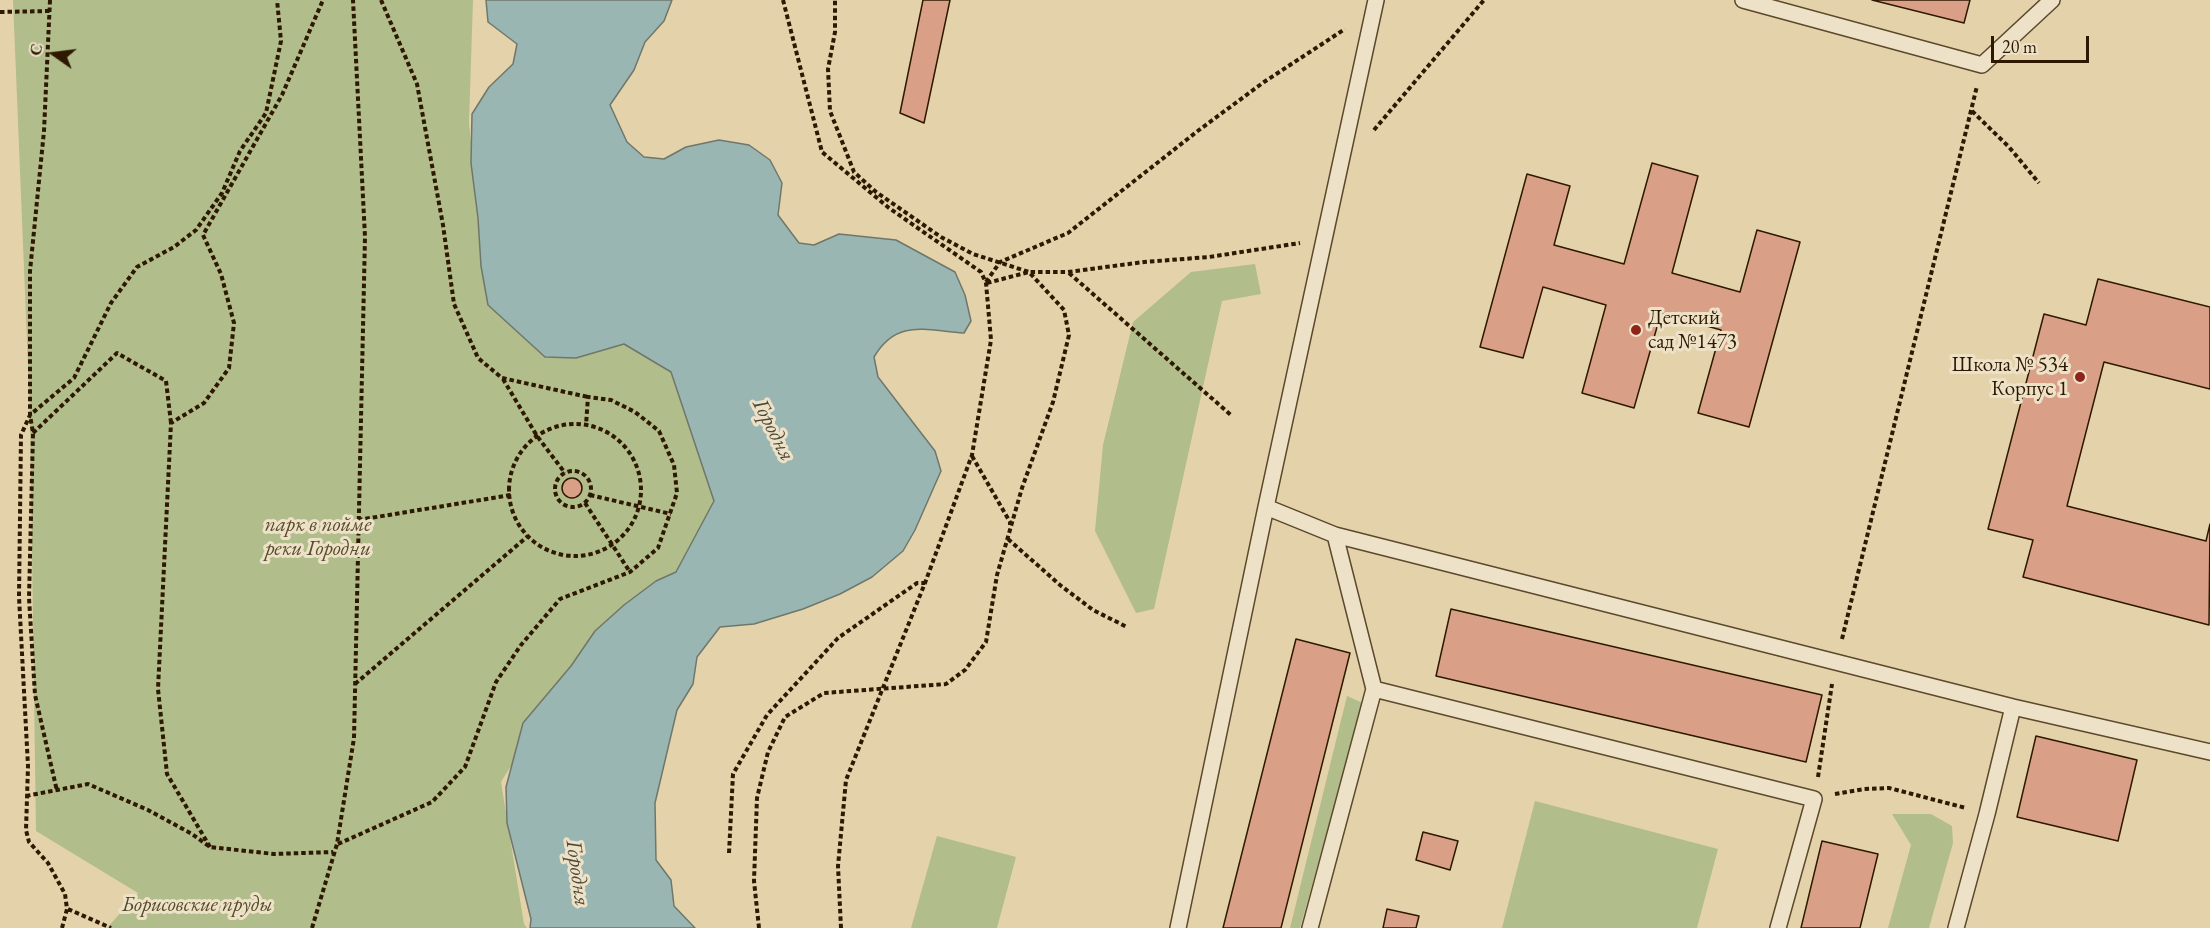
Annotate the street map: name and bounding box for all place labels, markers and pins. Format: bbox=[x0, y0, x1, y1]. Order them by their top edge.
place label: Детский сад №1473 bbox=[1648, 305, 1737, 355]
marker: Детский сад №1473 bbox=[1629, 323, 1643, 337]
place label: Школа № 534 Корпус 1 bbox=[1951, 352, 2068, 402]
marker: Школа № 534 Корпус 1 bbox=[2073, 370, 2087, 384]

